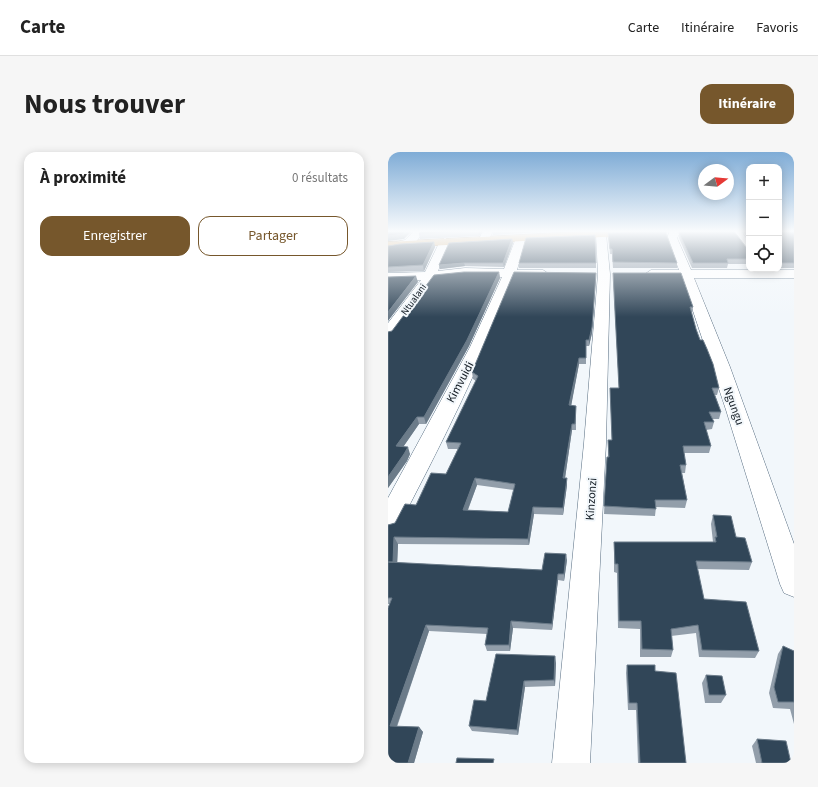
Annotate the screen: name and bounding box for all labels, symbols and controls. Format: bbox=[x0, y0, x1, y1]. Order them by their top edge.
text: Carte bbox=[20, 14, 65, 41]
text: Carte bbox=[628, 18, 659, 38]
text: Itinéraire bbox=[681, 18, 734, 38]
text: Favoris bbox=[756, 18, 798, 38]
text: Nous trouver bbox=[24, 84, 185, 124]
button: Itinéraire bbox=[700, 84, 794, 124]
north arrow bbox=[698, 164, 734, 200]
map controls bbox=[746, 164, 782, 272]
button: + bbox=[746, 164, 782, 200]
text: À proximité bbox=[40, 166, 126, 190]
text: 0 résultats bbox=[292, 169, 348, 187]
button: − bbox=[746, 200, 782, 236]
button: Enregistrer bbox=[40, 216, 190, 256]
button: Partager bbox=[198, 216, 348, 256]
button: locate bbox=[746, 236, 782, 272]
street label: Ntualani bbox=[398, 281, 430, 318]
street label: Kimvuidi bbox=[442, 359, 478, 406]
street label: Ngungu bbox=[719, 385, 748, 428]
street label: Kinzonzi bbox=[582, 477, 601, 521]

